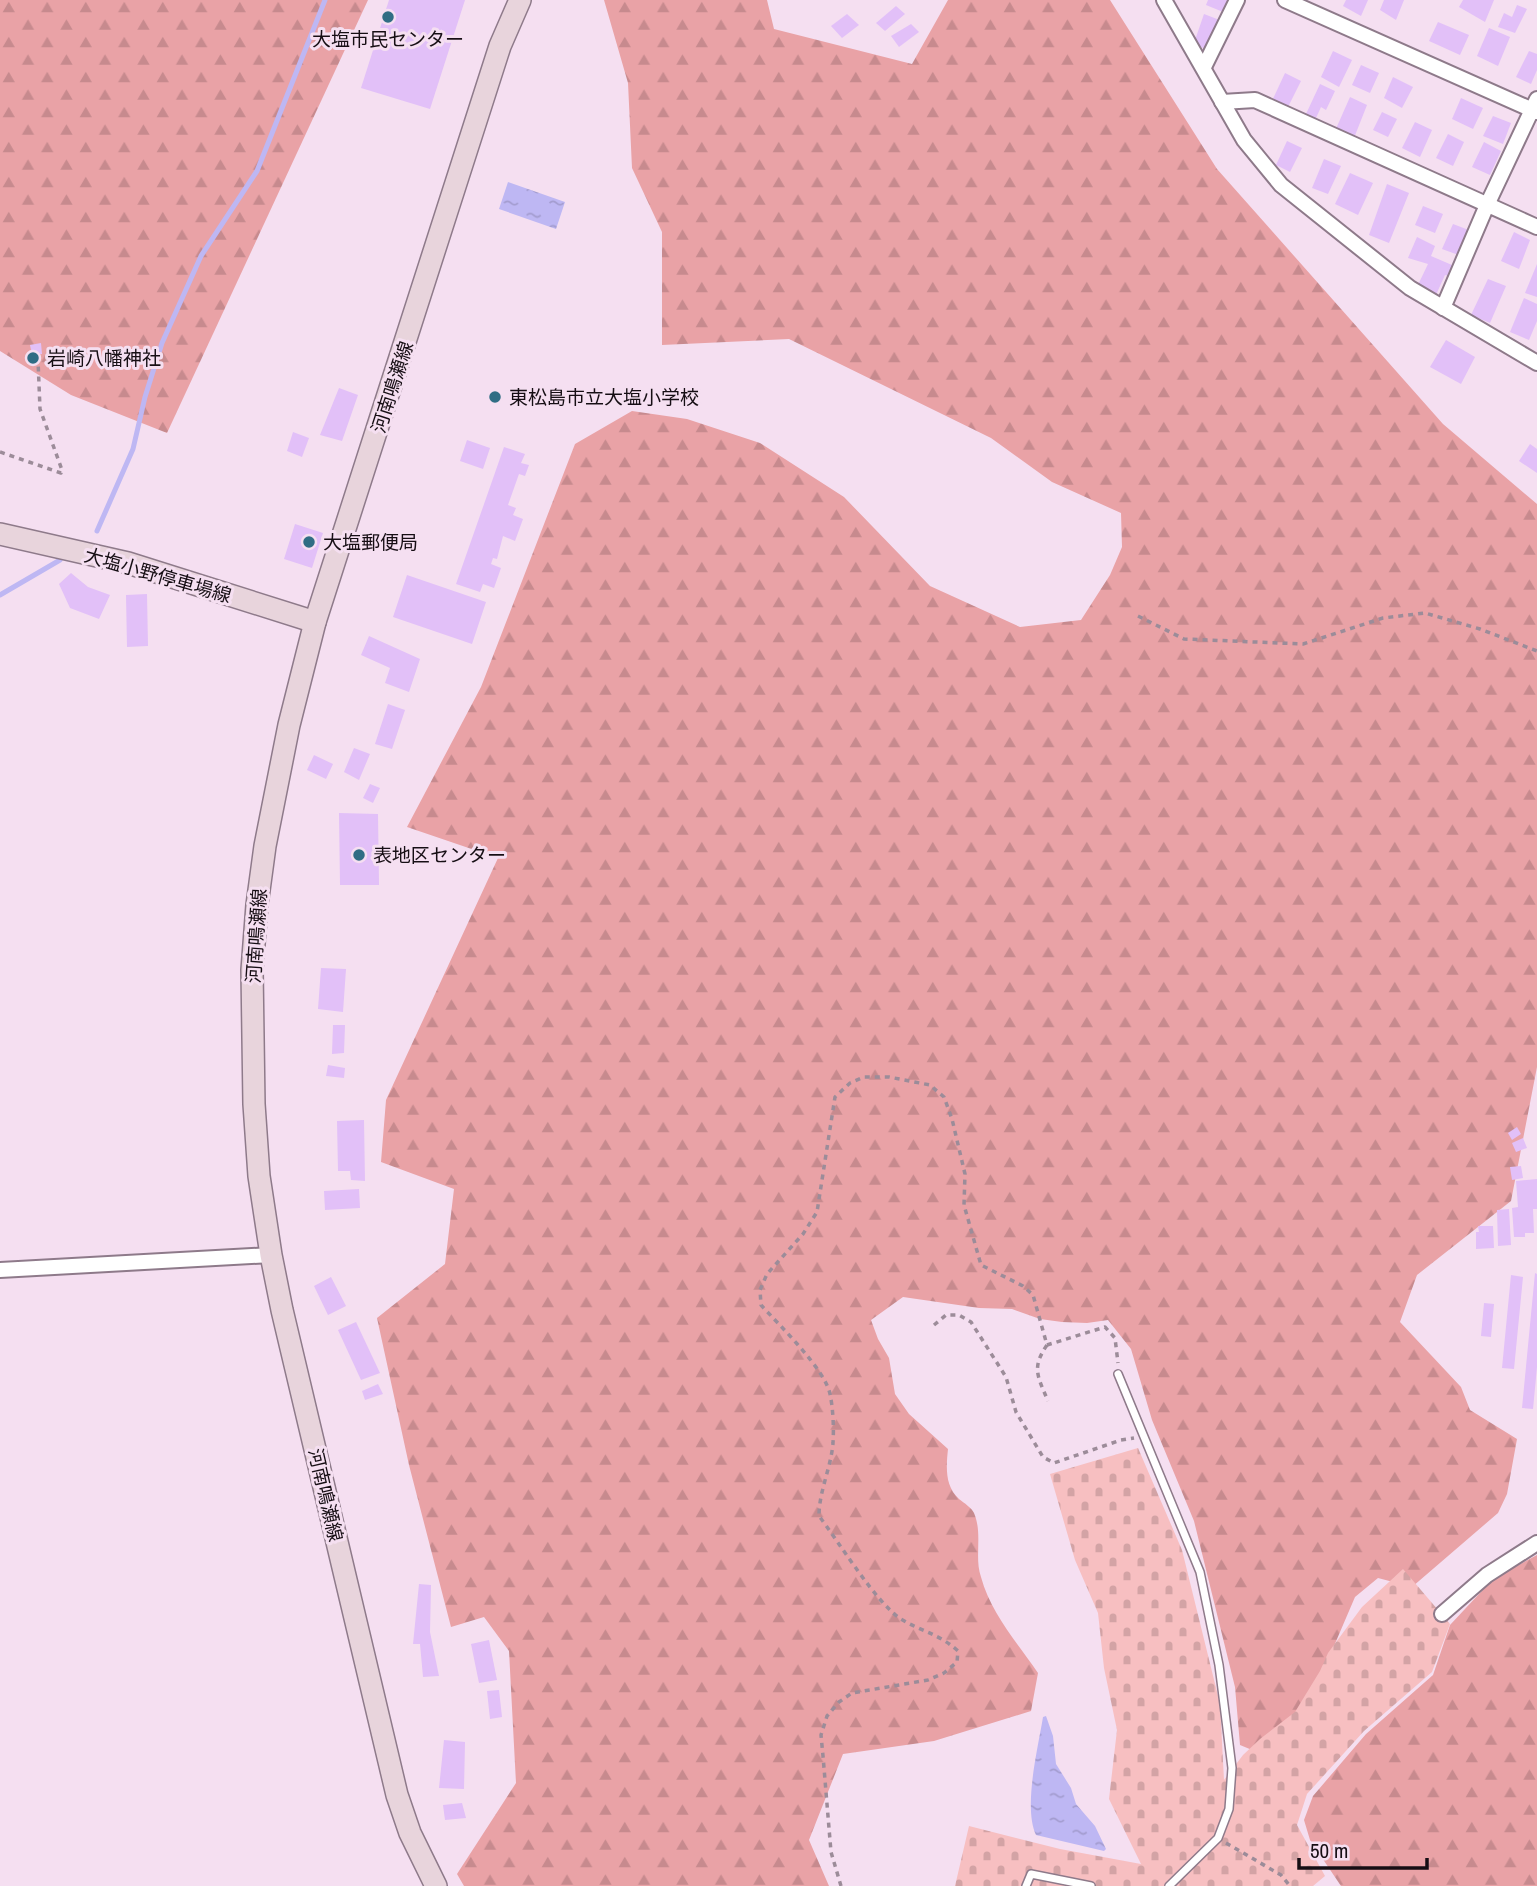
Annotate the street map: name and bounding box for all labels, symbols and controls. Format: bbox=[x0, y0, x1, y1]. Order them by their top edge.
marker: 大塩市民センター bbox=[380, 9, 396, 25]
place label: 大塩市民センター bbox=[312, 26, 464, 52]
street label: 河南鳴瀬線 bbox=[365, 338, 419, 436]
place label: 岩崎八幡神社 bbox=[47, 345, 161, 371]
marker: 岩崎八幡神社 bbox=[25, 350, 41, 366]
place label: 東松島市立大塩小学校 bbox=[509, 384, 699, 410]
marker: 東松島市立大塩小学校 bbox=[487, 389, 503, 405]
place label: 大塩郵便局 bbox=[323, 529, 418, 555]
marker: 大塩郵便局 bbox=[301, 534, 317, 550]
street label: 大塩小野停車場線 bbox=[81, 542, 235, 608]
place label: 表地区センター bbox=[373, 842, 506, 868]
marker: 表地区センター bbox=[351, 847, 367, 863]
street label: 河南鳴瀬線 bbox=[240, 888, 272, 984]
street label: 河南鳴瀬線 bbox=[303, 1446, 349, 1544]
scale bar bbox=[1299, 1826, 1427, 1870]
text: 50 m bbox=[1310, 1836, 1348, 1865]

